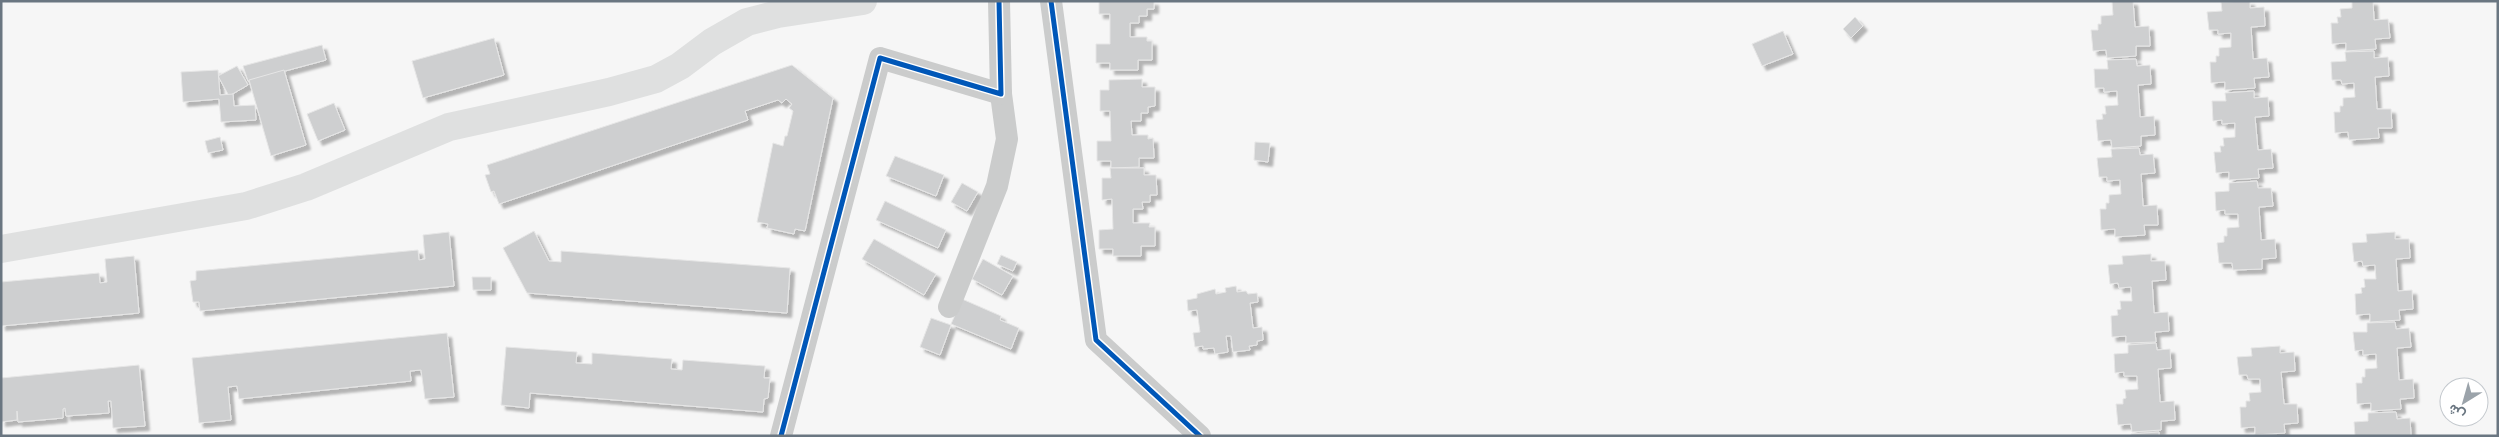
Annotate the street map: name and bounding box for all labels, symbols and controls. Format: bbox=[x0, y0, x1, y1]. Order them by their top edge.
north arrow bbox=[2439, 377, 2489, 427]
text: ش bbox=[2443, 400, 2468, 425]

